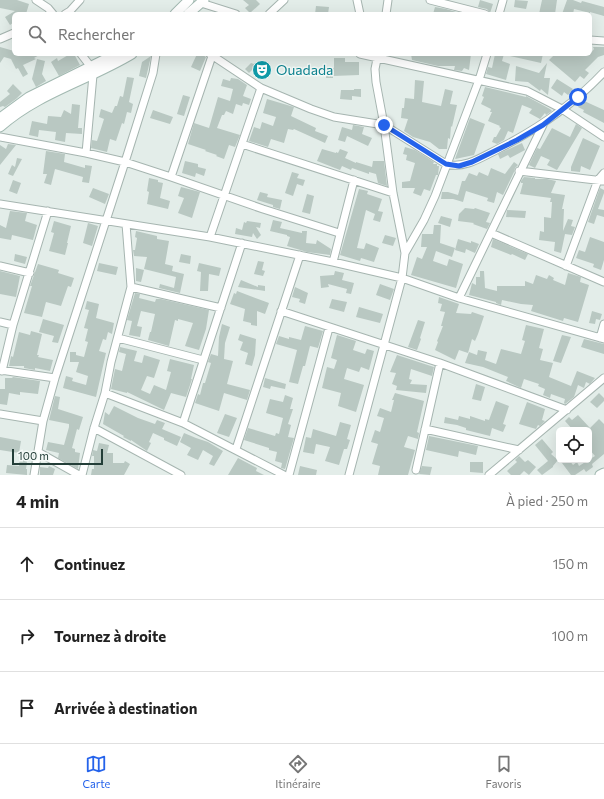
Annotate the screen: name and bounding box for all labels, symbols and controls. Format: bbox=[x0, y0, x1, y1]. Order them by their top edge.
search box bbox=[12, 12, 592, 56]
icon: search bbox=[26, 23, 48, 45]
text: Rechercher bbox=[58, 25, 135, 43]
theatre icon: Ouadada bbox=[251, 59, 273, 81]
place label: Ouadada bbox=[276, 61, 333, 78]
route start bbox=[569, 88, 587, 106]
route end bbox=[375, 116, 393, 134]
map controls bbox=[556, 427, 592, 463]
button: locate bbox=[556, 427, 592, 463]
scale bar bbox=[12, 447, 103, 466]
text: 100 m bbox=[18, 449, 49, 462]
text: 4 min bbox=[16, 491, 59, 512]
text: À pied · 250 m bbox=[506, 493, 588, 509]
icon: ahead bbox=[16, 553, 38, 575]
text: Continuez bbox=[54, 555, 125, 573]
text: 150 m bbox=[553, 556, 588, 572]
icon: right bbox=[16, 625, 38, 647]
text: Tournez à droite bbox=[54, 627, 166, 645]
text: 100 m bbox=[552, 628, 588, 644]
icon: arrive bbox=[16, 697, 38, 719]
text: Arrivée à destination bbox=[54, 699, 197, 717]
tab: Carte bbox=[82, 753, 110, 790]
tab: Itinéraire bbox=[275, 753, 321, 790]
tab: Favoris bbox=[486, 753, 522, 790]

